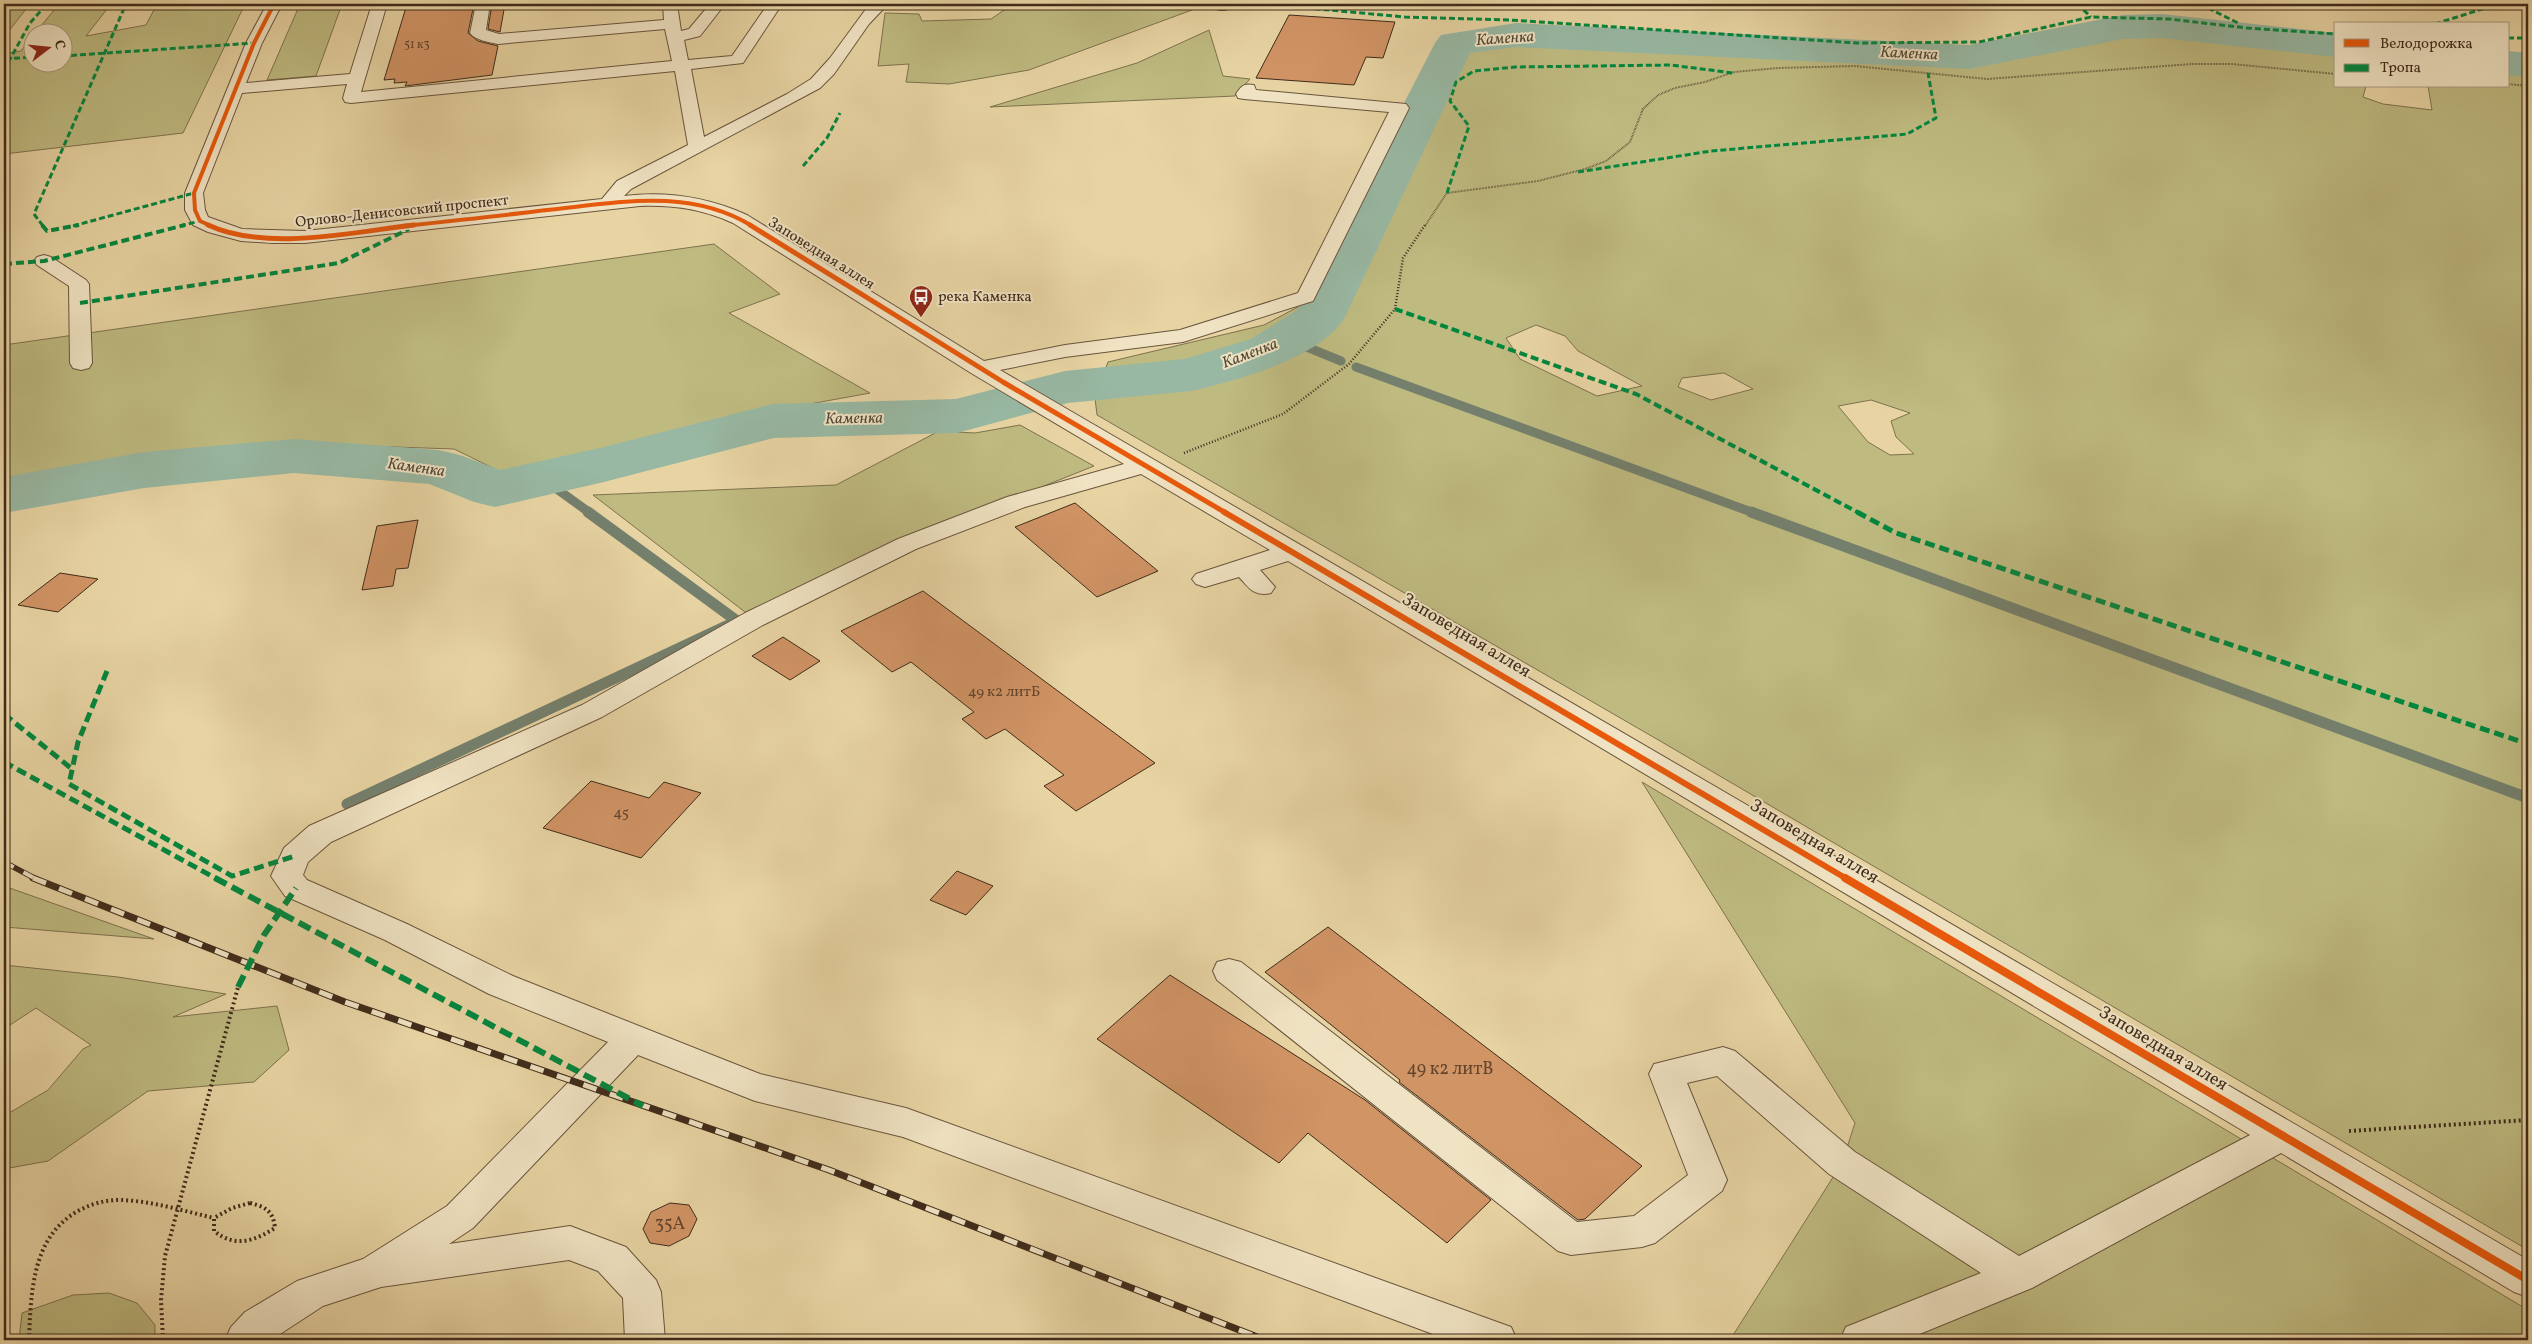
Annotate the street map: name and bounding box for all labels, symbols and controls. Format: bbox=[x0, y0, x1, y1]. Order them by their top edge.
north arrow bbox=[22, 22, 72, 72]
legend bbox=[2334, 22, 2510, 88]
water label: Каменка bbox=[1475, 26, 1535, 52]
text: Велодорожка bbox=[2380, 34, 2473, 55]
house number: 51 к3 bbox=[404, 37, 430, 53]
text: С bbox=[49, 38, 69, 52]
water label: Каменка bbox=[1879, 41, 1939, 67]
text: Тропа bbox=[2380, 58, 2421, 79]
street label: Орлово-Денисовский проспект bbox=[294, 190, 510, 234]
street label: Заповедная аллея bbox=[764, 213, 879, 295]
bus stop icon: река Каменка bbox=[908, 284, 934, 318]
place label: река Каменка bbox=[938, 287, 1032, 308]
water label: Каменка bbox=[1219, 333, 1281, 375]
water label: Каменка bbox=[825, 407, 884, 431]
water label: Каменка bbox=[386, 453, 447, 483]
street label: Заповедная аллея bbox=[1397, 588, 1535, 684]
house number: 49 к2 литБ bbox=[968, 682, 1040, 703]
street label: Заповедная аллея bbox=[1745, 794, 1883, 890]
house number: 45 bbox=[613, 803, 629, 824]
street label: Заповедная аллея bbox=[2094, 1001, 2232, 1097]
house number: 49 к2 литВ bbox=[1407, 1057, 1493, 1082]
house number: 35А bbox=[655, 1212, 686, 1237]

